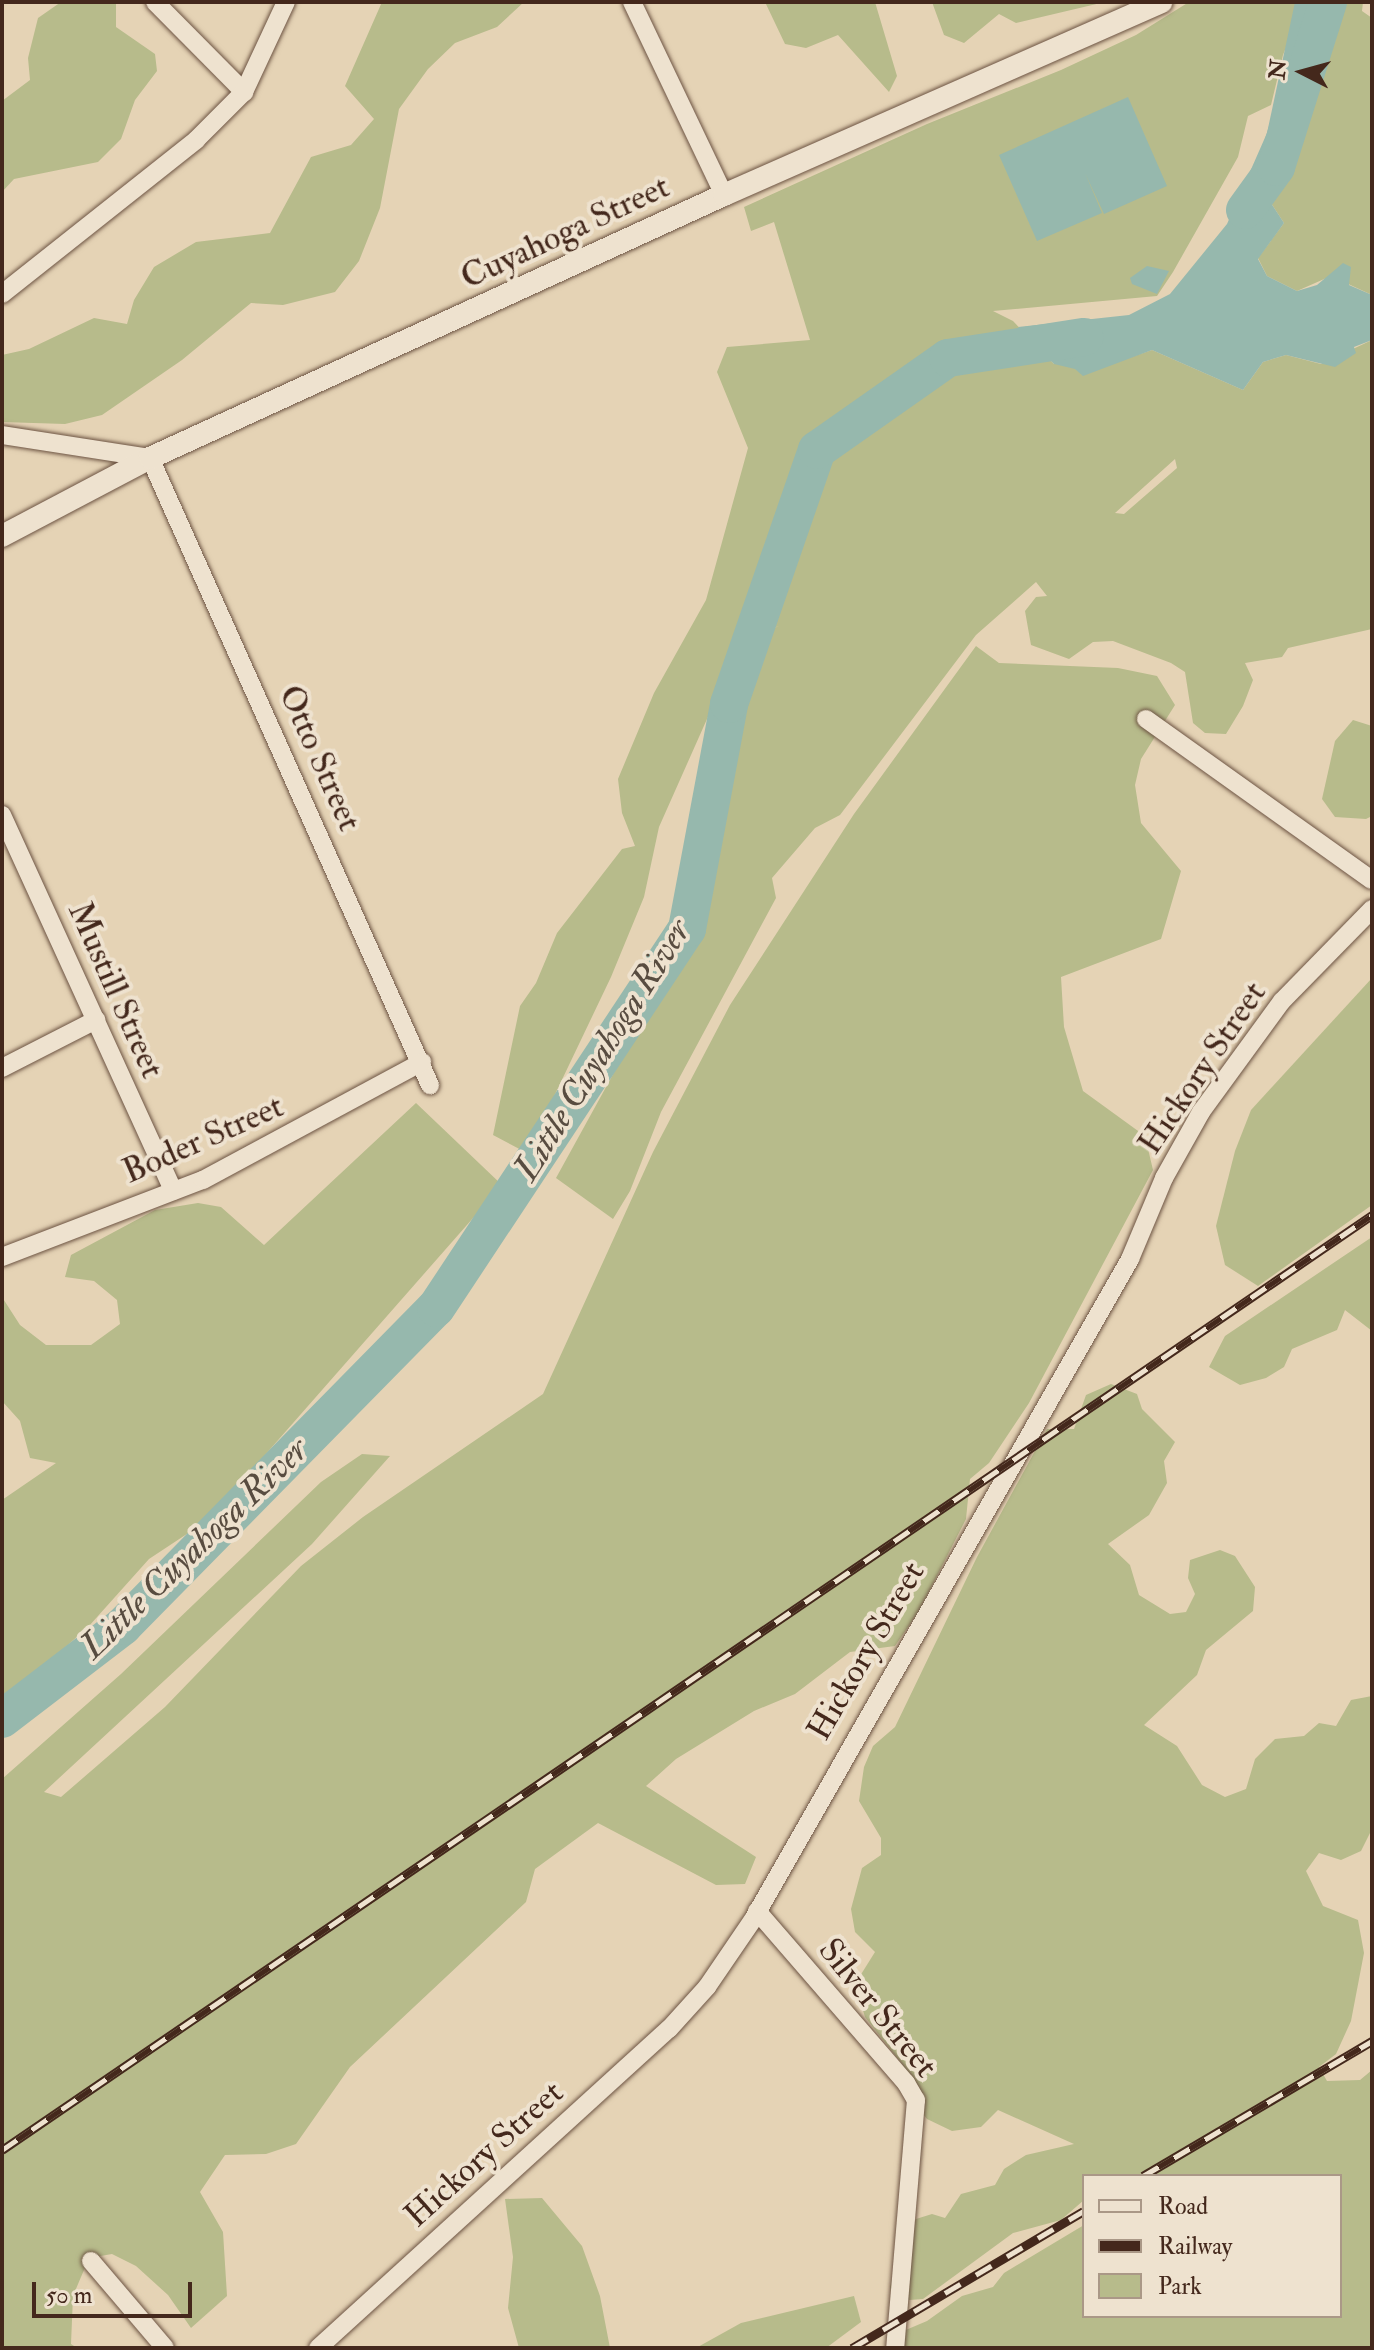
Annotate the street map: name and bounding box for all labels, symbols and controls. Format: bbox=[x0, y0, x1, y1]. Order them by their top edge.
north arrow bbox=[1262, 32, 1342, 112]
text: N bbox=[1263, 58, 1293, 81]
street label: Cuyahoga Street bbox=[454, 166, 676, 298]
street label: Otto Street bbox=[270, 679, 370, 837]
street label: Mustill Street bbox=[59, 896, 173, 1084]
water label: Little Cuyahoga River bbox=[504, 911, 700, 1189]
street label: Hickory Street bbox=[1129, 974, 1275, 1162]
street label: Boder Street bbox=[116, 1086, 290, 1192]
water label: Little Cuyahoga River bbox=[71, 1428, 317, 1668]
street label: Hickory Street bbox=[799, 1555, 933, 1747]
street label: Silver Street bbox=[810, 1930, 946, 2086]
street label: Hickory Street bbox=[396, 2072, 572, 2236]
legend bbox=[1082, 2174, 1342, 2318]
text: Road bbox=[1158, 2191, 1208, 2222]
text: Railway bbox=[1158, 2231, 1232, 2262]
scale bar bbox=[36, 2266, 196, 2316]
text: Park bbox=[1158, 2271, 1202, 2302]
text: 50 m bbox=[46, 2280, 92, 2311]

